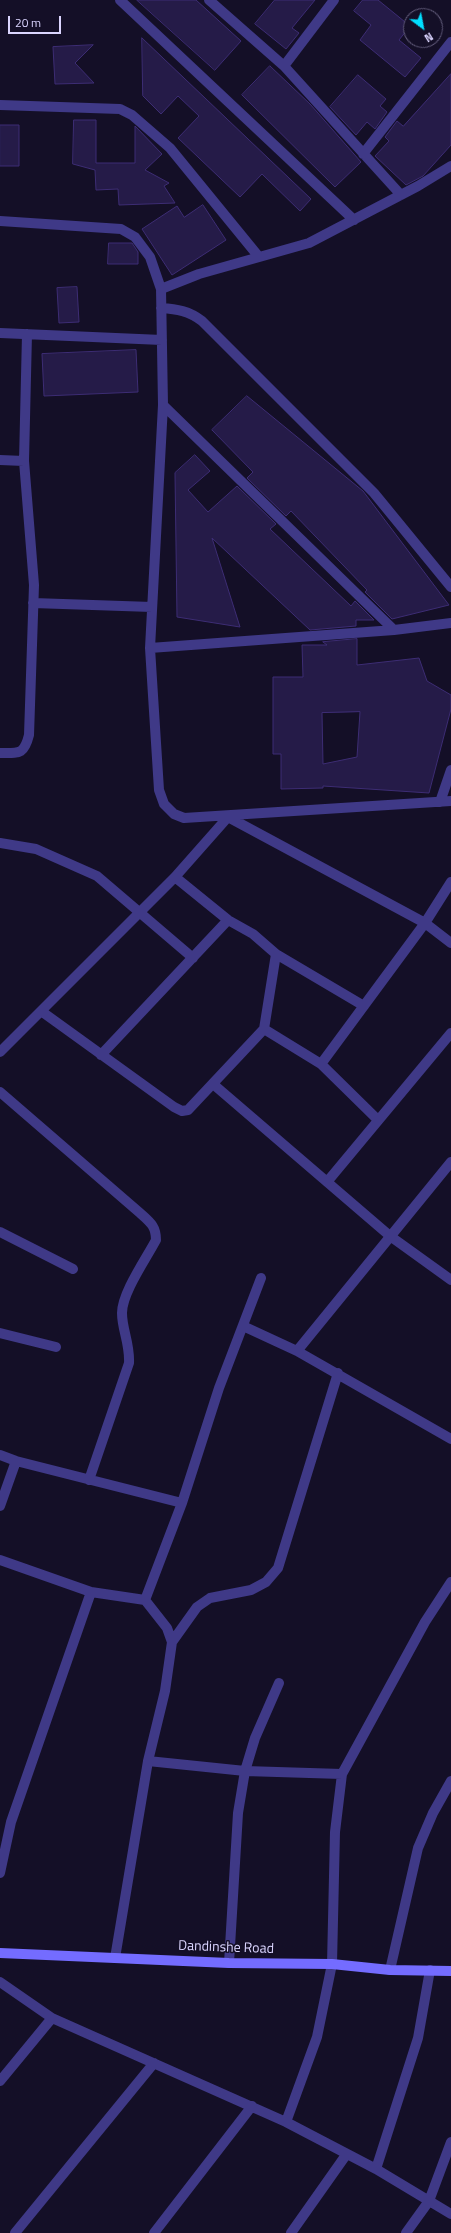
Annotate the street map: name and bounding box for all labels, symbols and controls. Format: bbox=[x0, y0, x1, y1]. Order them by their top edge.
scale bar bbox=[10, 8, 63, 34]
north arrow bbox=[403, 8, 443, 48]
text: 20 m bbox=[15, 13, 41, 32]
text: N bbox=[421, 29, 436, 46]
street label: Dandinshe Road bbox=[178, 1938, 274, 1958]

